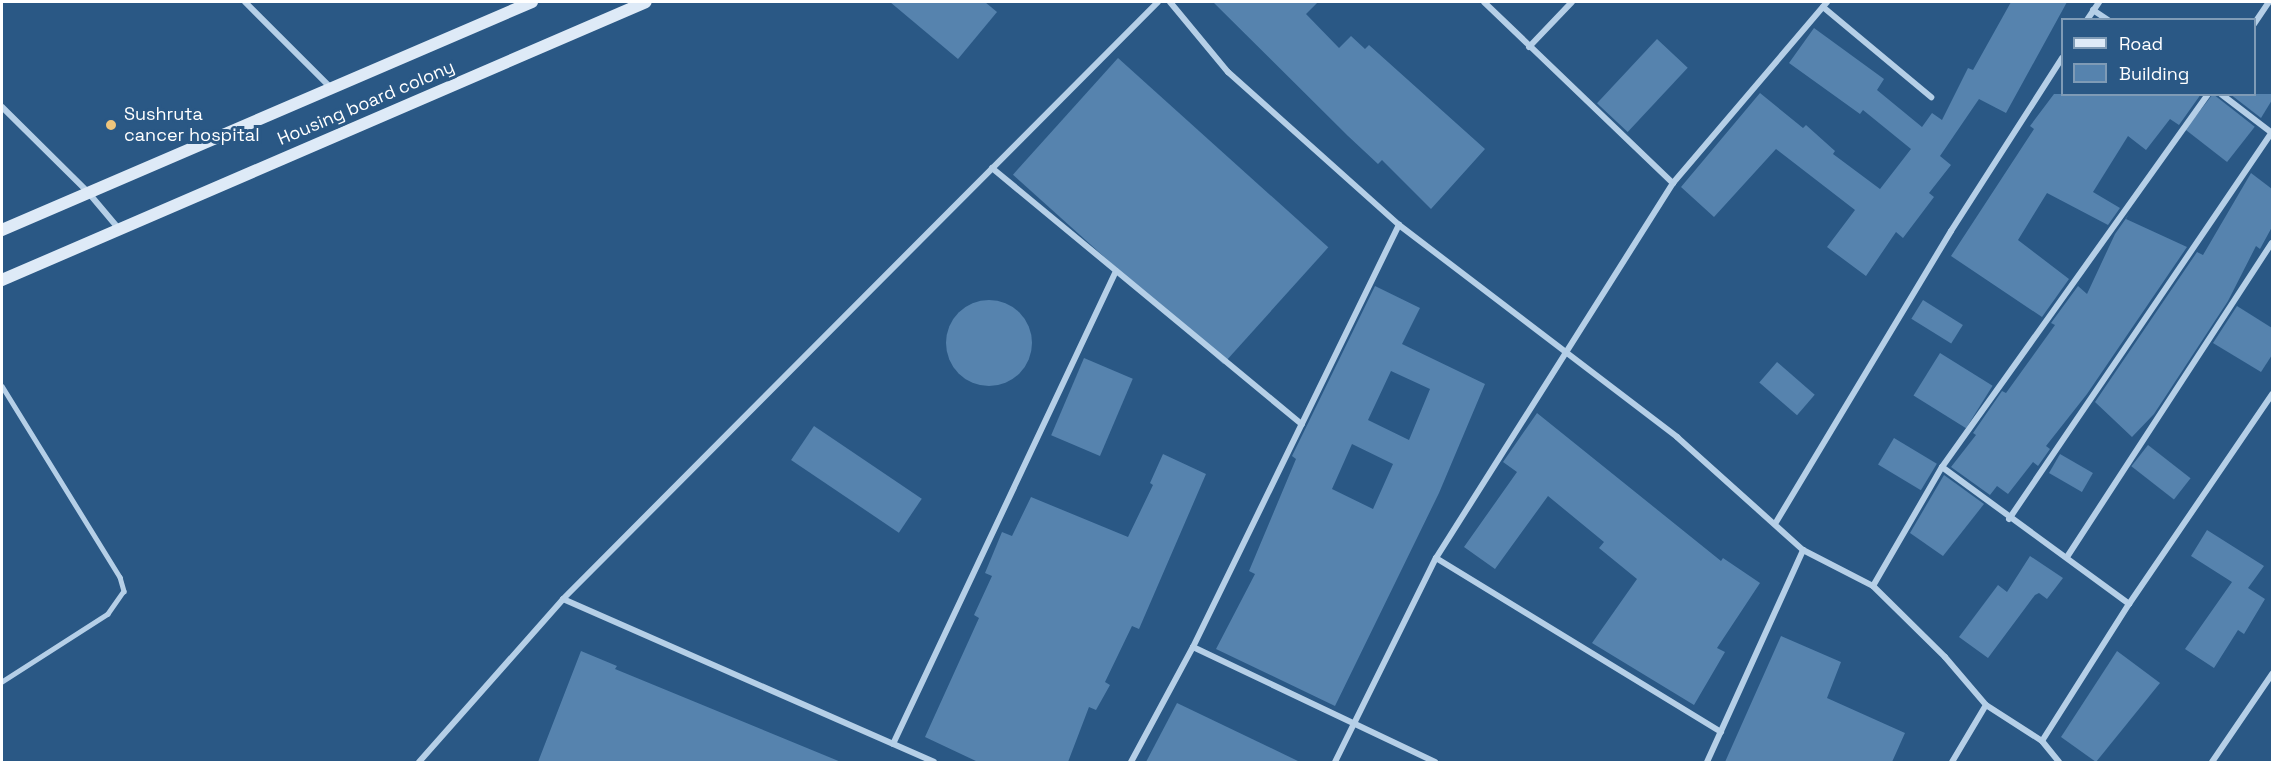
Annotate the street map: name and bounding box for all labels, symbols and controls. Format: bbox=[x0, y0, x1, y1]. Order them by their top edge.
legend bbox=[2061, 18, 2256, 96]
text: Road bbox=[2119, 32, 2163, 55]
street label: Housing board colony bbox=[274, 56, 458, 150]
text: Building bbox=[2119, 62, 2189, 85]
place label: Sushruta cancer hospital bbox=[124, 104, 260, 146]
marker: Sushruta cancer hospital bbox=[102, 116, 120, 134]

